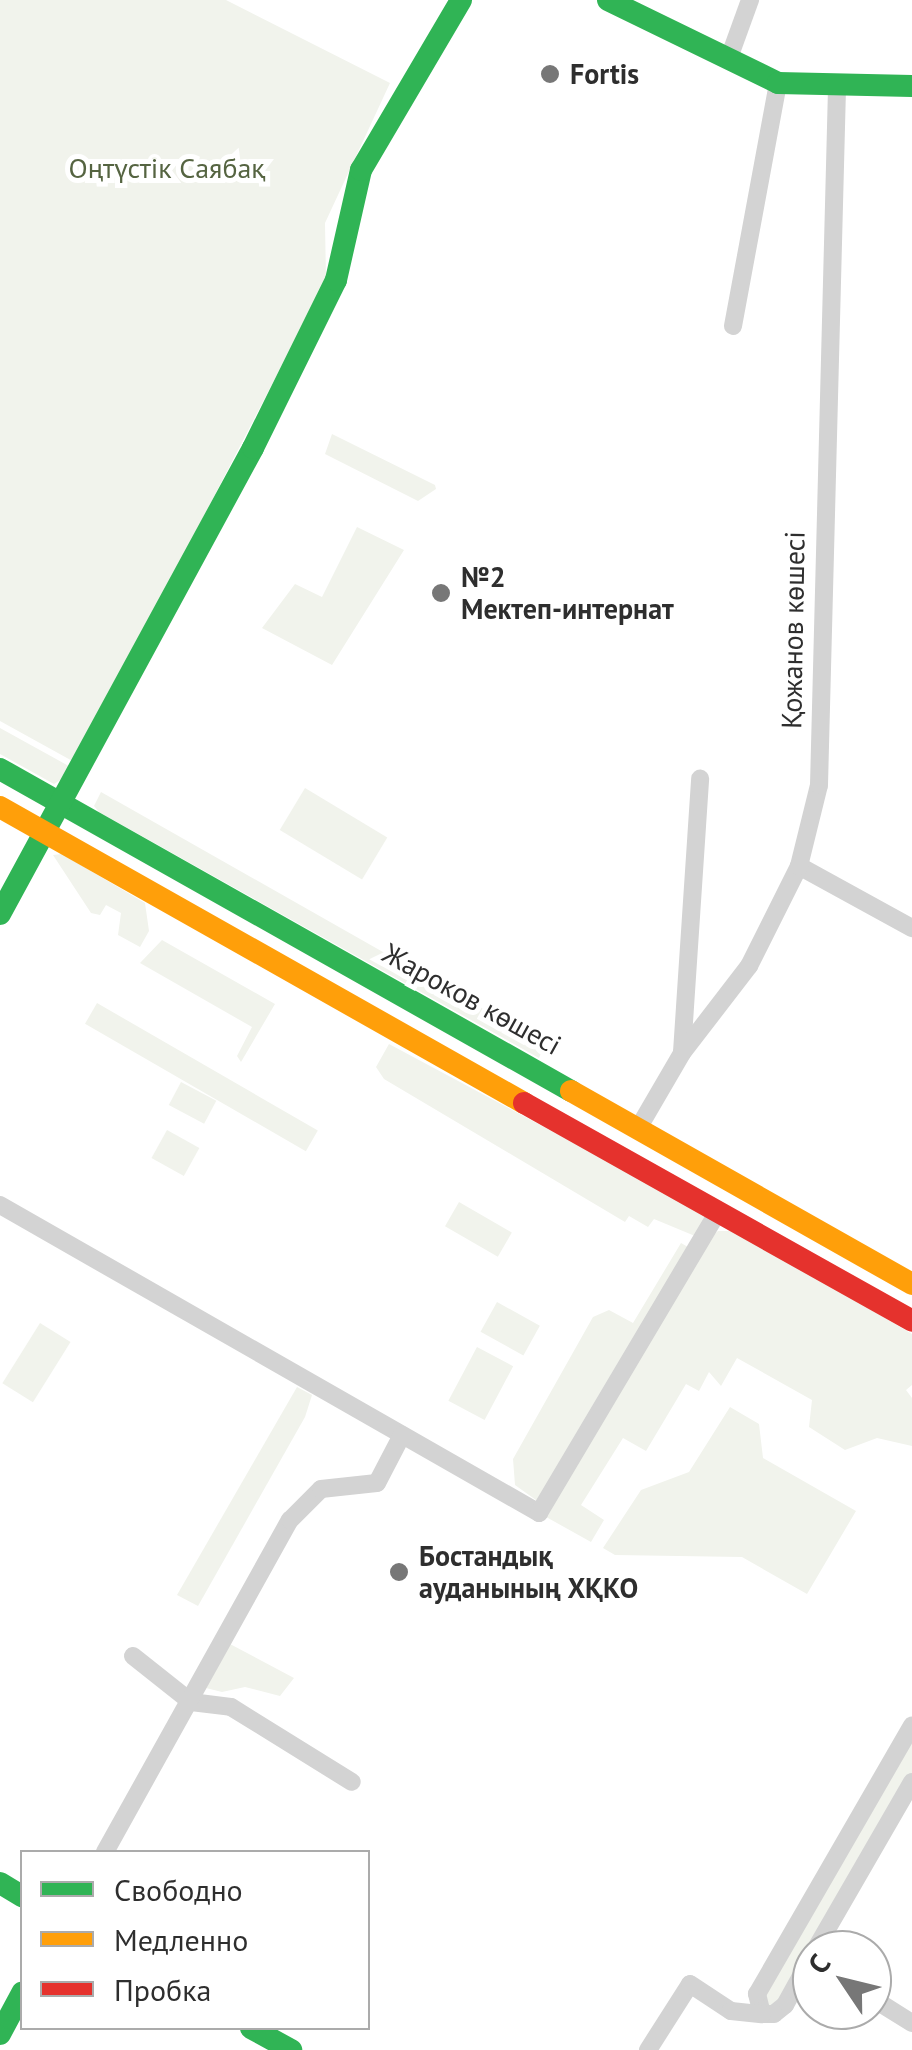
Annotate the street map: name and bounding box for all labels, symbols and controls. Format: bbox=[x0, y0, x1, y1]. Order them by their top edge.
place label: Fortis bbox=[570, 57, 639, 91]
marker: Fortis bbox=[539, 63, 561, 85]
park label: Оңтүстік Саябақ bbox=[69, 151, 265, 185]
street label: Қожанов көшесі bbox=[774, 531, 812, 729]
place label: №2 Мектеп-интернат bbox=[461, 560, 674, 626]
marker: №2 Мектеп-интернат bbox=[430, 582, 452, 604]
street label: Жароков көшесі bbox=[377, 936, 567, 1062]
place label: Бостандық ауданының ХҚКО bbox=[419, 1539, 639, 1605]
marker: Бостандық ауданының ХҚКО bbox=[388, 1561, 410, 1583]
legend bbox=[20, 1850, 370, 2030]
text: Свободно bbox=[114, 1870, 243, 1909]
text: Медленно bbox=[114, 1920, 248, 1959]
north arrow bbox=[792, 1930, 892, 2030]
text: С bbox=[799, 1947, 838, 1981]
text: Пробка bbox=[114, 1970, 211, 2009]

